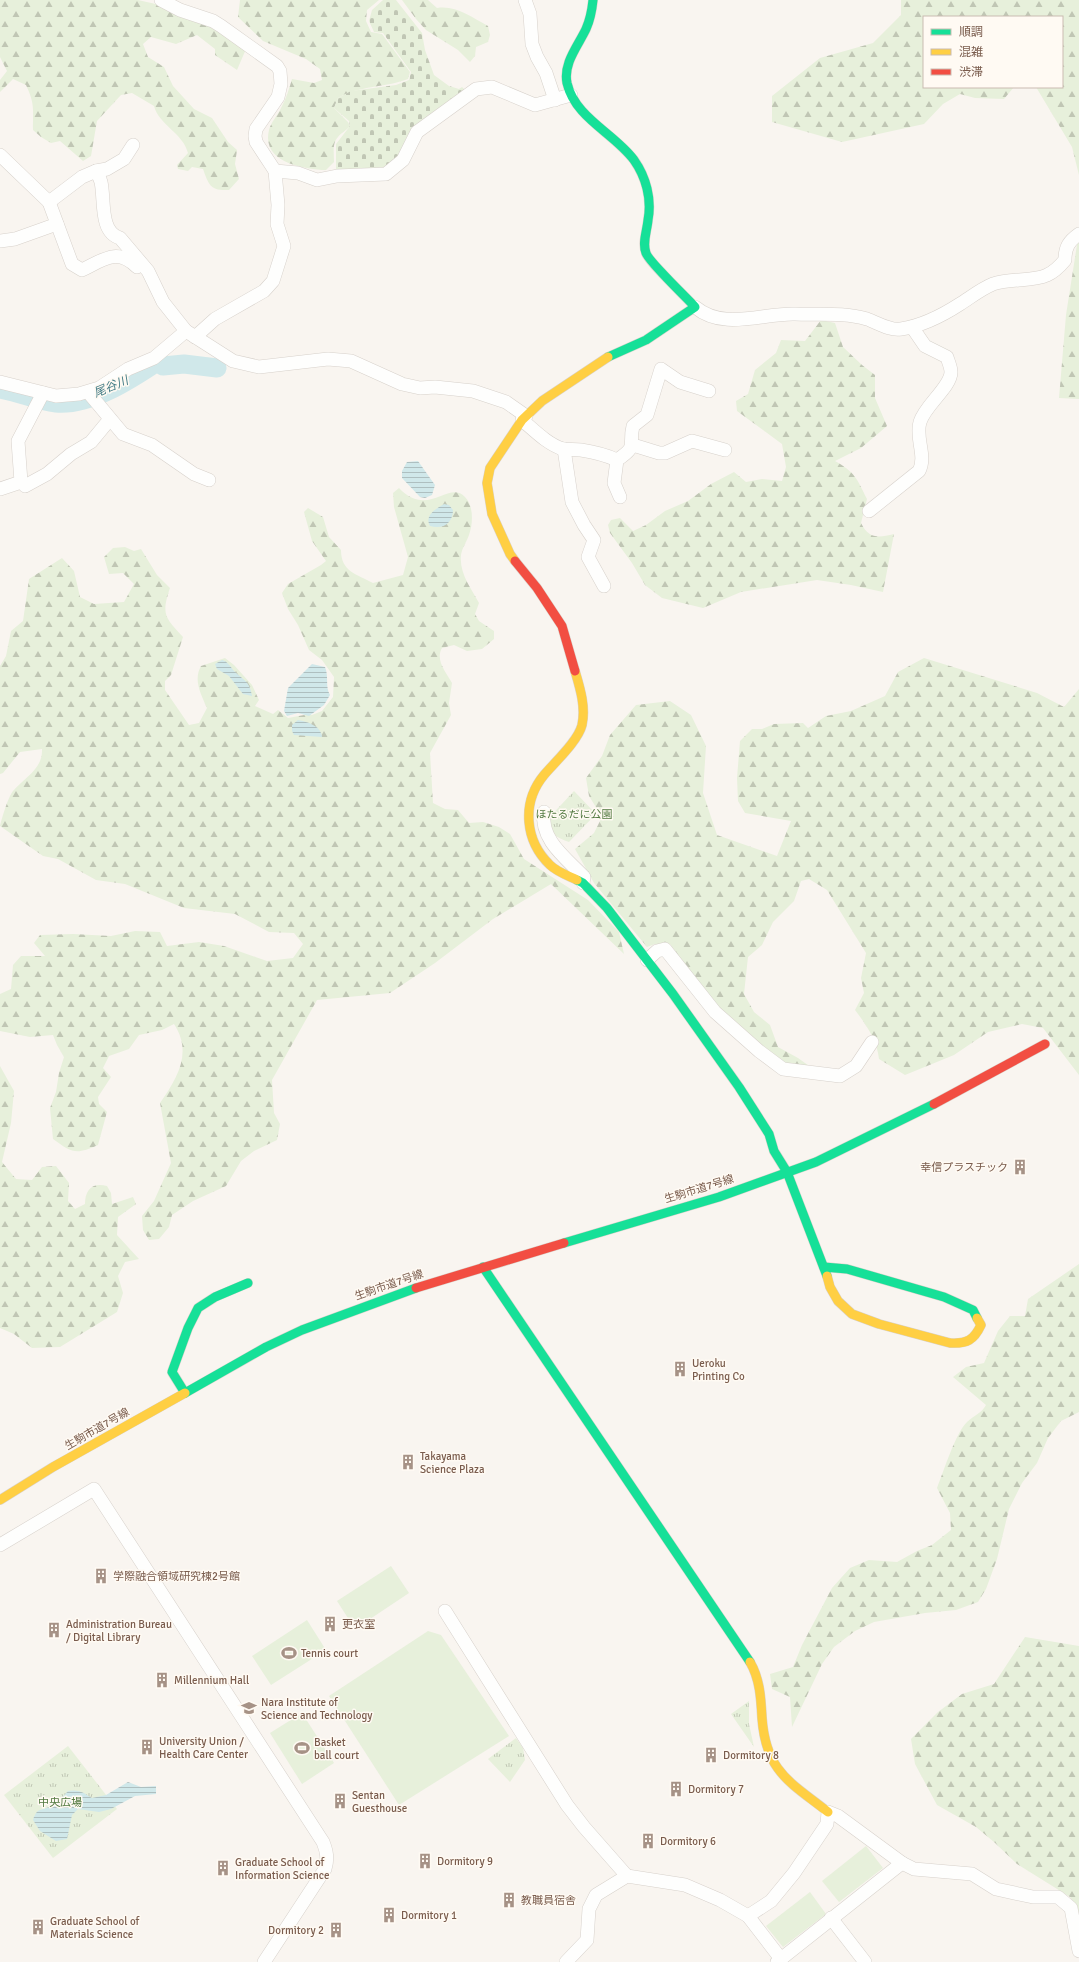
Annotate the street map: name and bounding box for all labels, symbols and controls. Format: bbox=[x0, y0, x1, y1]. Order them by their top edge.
legend bbox=[923, 16, 1063, 88]
text: 順調 bbox=[959, 25, 983, 40]
text: 混雑 bbox=[959, 45, 983, 60]
text: 渋滞 bbox=[959, 65, 983, 80]
water label: 尾谷川 bbox=[91, 372, 132, 401]
park label: ほたるだに公園 bbox=[536, 808, 613, 821]
building icon: 幸信プラスチック bbox=[1011, 1158, 1029, 1176]
place label: 幸信プラスチック bbox=[920, 1161, 1008, 1174]
street label: 生駒市道7号線 bbox=[663, 1172, 735, 1206]
street label: 生駒市道7号線 bbox=[353, 1267, 425, 1303]
place label: Ueroku Printing Co bbox=[692, 1357, 745, 1383]
building icon: Ueroku Printing Co bbox=[671, 1360, 689, 1378]
street label: 生駒市道7号線 bbox=[63, 1405, 131, 1453]
place label: Takayama Science Plaza bbox=[420, 1450, 485, 1476]
building icon: Takayama Science Plaza bbox=[399, 1453, 417, 1471]
building icon: 学際融合領域研究棟2号館 bbox=[92, 1567, 110, 1585]
place label: 学際融合領域研究棟2号館 bbox=[113, 1570, 240, 1583]
building icon: 更衣室 bbox=[321, 1615, 339, 1633]
place label: Administration Bureau / Digital Library bbox=[66, 1618, 172, 1644]
place label: 更衣室 bbox=[342, 1618, 375, 1631]
building icon: Administration Bureau / Digital Library bbox=[45, 1621, 63, 1639]
sports icon: Tennis court bbox=[280, 1644, 298, 1662]
place label: Tennis court bbox=[301, 1647, 358, 1660]
building icon: Millennium Hall bbox=[153, 1671, 171, 1689]
place label: Millennium Hall bbox=[174, 1674, 249, 1687]
place label: Nara Institute of Science and Technology bbox=[261, 1696, 373, 1722]
school or university icon: Nara Institute of Science and Technology bbox=[240, 1699, 258, 1717]
place label: University Union / Health Care Center bbox=[159, 1735, 248, 1761]
place label: Basket ball court bbox=[314, 1736, 359, 1762]
building icon: University Union / Health Care Center bbox=[138, 1738, 156, 1756]
sports icon: Basket ball court bbox=[293, 1739, 311, 1757]
building icon: Dormitory 8 bbox=[702, 1746, 720, 1764]
place label: Dormitory 8 bbox=[723, 1749, 779, 1762]
building icon: Dormitory 7 bbox=[667, 1780, 685, 1798]
place label: Dormitory 7 bbox=[688, 1783, 744, 1796]
place label: Sentan Guesthouse bbox=[352, 1789, 407, 1815]
building icon: Sentan Guesthouse bbox=[331, 1792, 349, 1810]
park label: 中央広場 bbox=[38, 1796, 82, 1809]
building icon: Dormitory 6 bbox=[639, 1832, 657, 1850]
place label: Dormitory 6 bbox=[660, 1835, 716, 1848]
building icon: Dormitory 9 bbox=[416, 1852, 434, 1870]
place label: Dormitory 9 bbox=[437, 1855, 493, 1868]
place label: Graduate School of Information Science bbox=[235, 1856, 329, 1882]
building icon: Graduate School of Information Science bbox=[214, 1859, 232, 1877]
building icon: 教職員宿舎 bbox=[500, 1891, 518, 1909]
place label: 教職員宿舎 bbox=[521, 1894, 576, 1907]
building icon: Dormitory 1 bbox=[380, 1906, 398, 1924]
place label: Dormitory 1 bbox=[401, 1909, 457, 1922]
place label: Graduate School of Materials Science bbox=[50, 1915, 141, 1941]
building icon: Graduate School of Materials Science bbox=[29, 1918, 47, 1936]
building icon: Dormitory 2 bbox=[327, 1921, 345, 1939]
place label: Dormitory 2 bbox=[268, 1924, 324, 1937]

